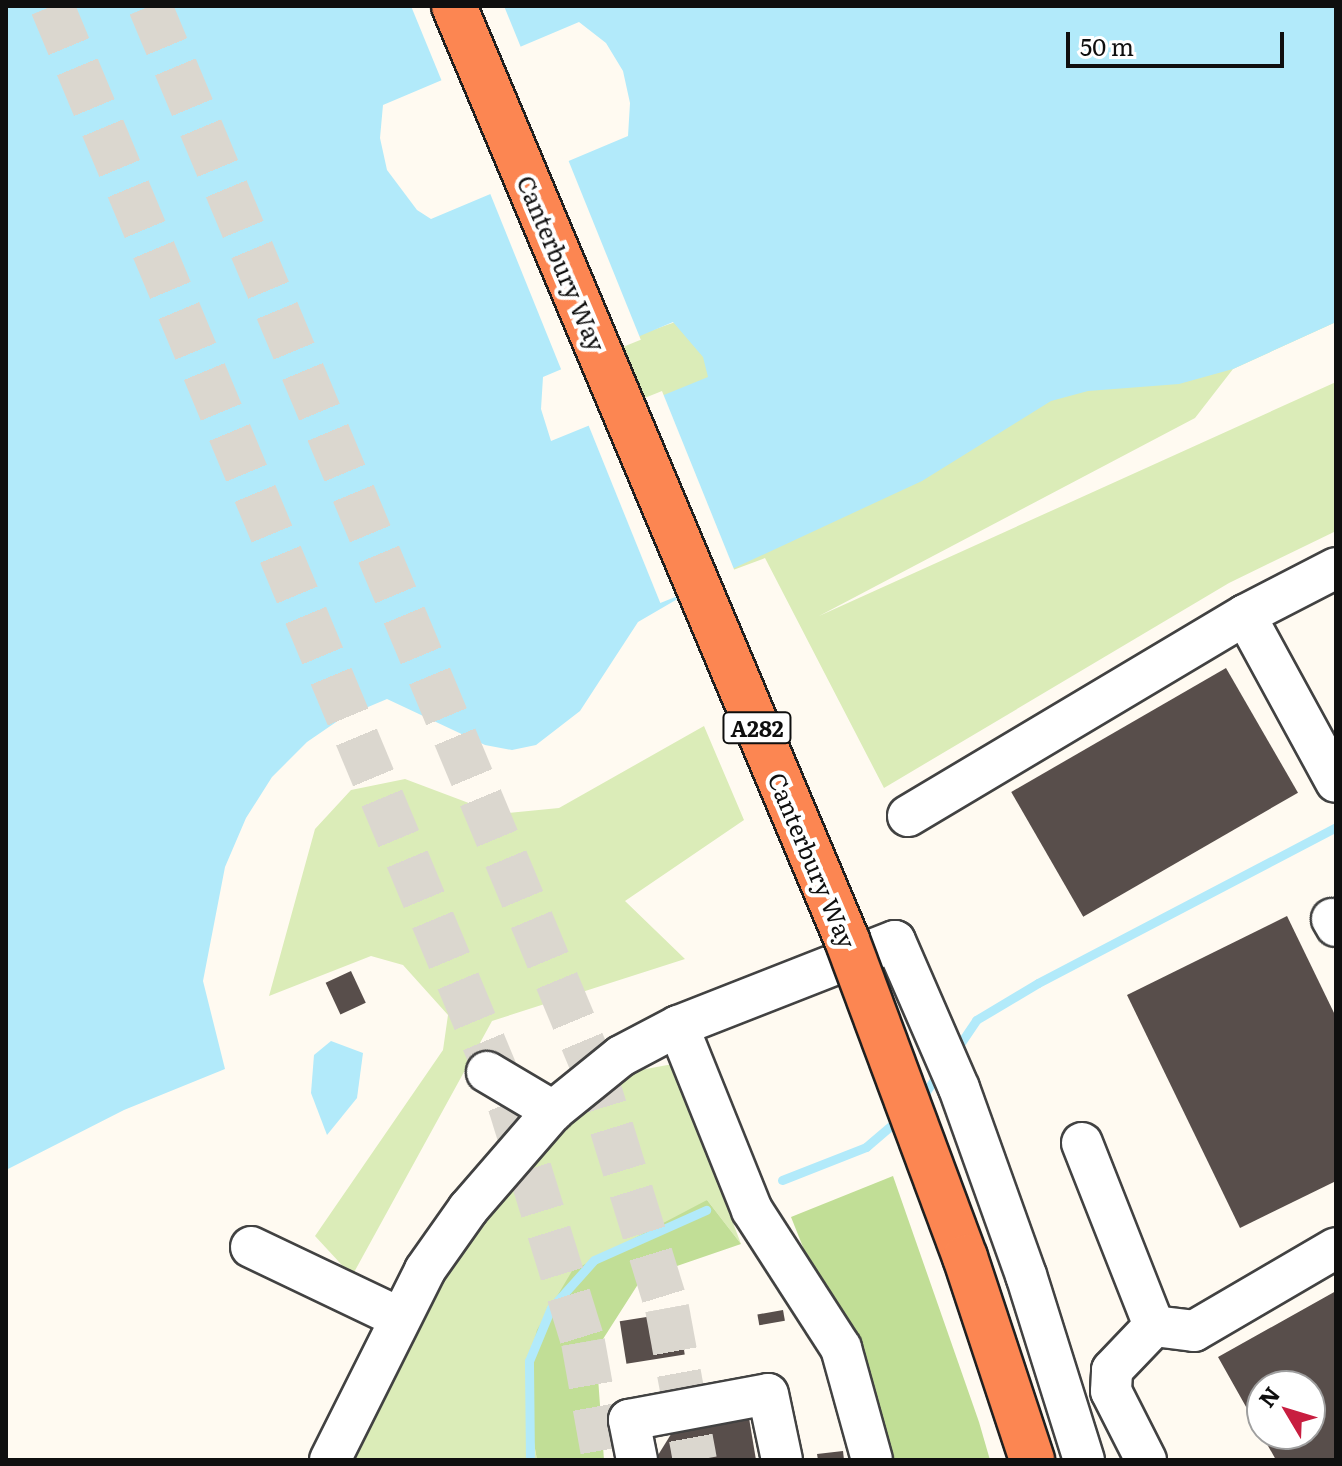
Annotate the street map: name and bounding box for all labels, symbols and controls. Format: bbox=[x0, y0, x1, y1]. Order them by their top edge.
scale bar bbox=[1070, 16, 1288, 66]
text: 50 m bbox=[1080, 28, 1134, 63]
street label: Canterbury Way bbox=[512, 171, 612, 355]
road number: A282 bbox=[721, 710, 793, 746]
street label: Canterbury Way bbox=[763, 768, 863, 952]
north arrow bbox=[1246, 1370, 1326, 1450]
text: N bbox=[1250, 1379, 1287, 1414]

